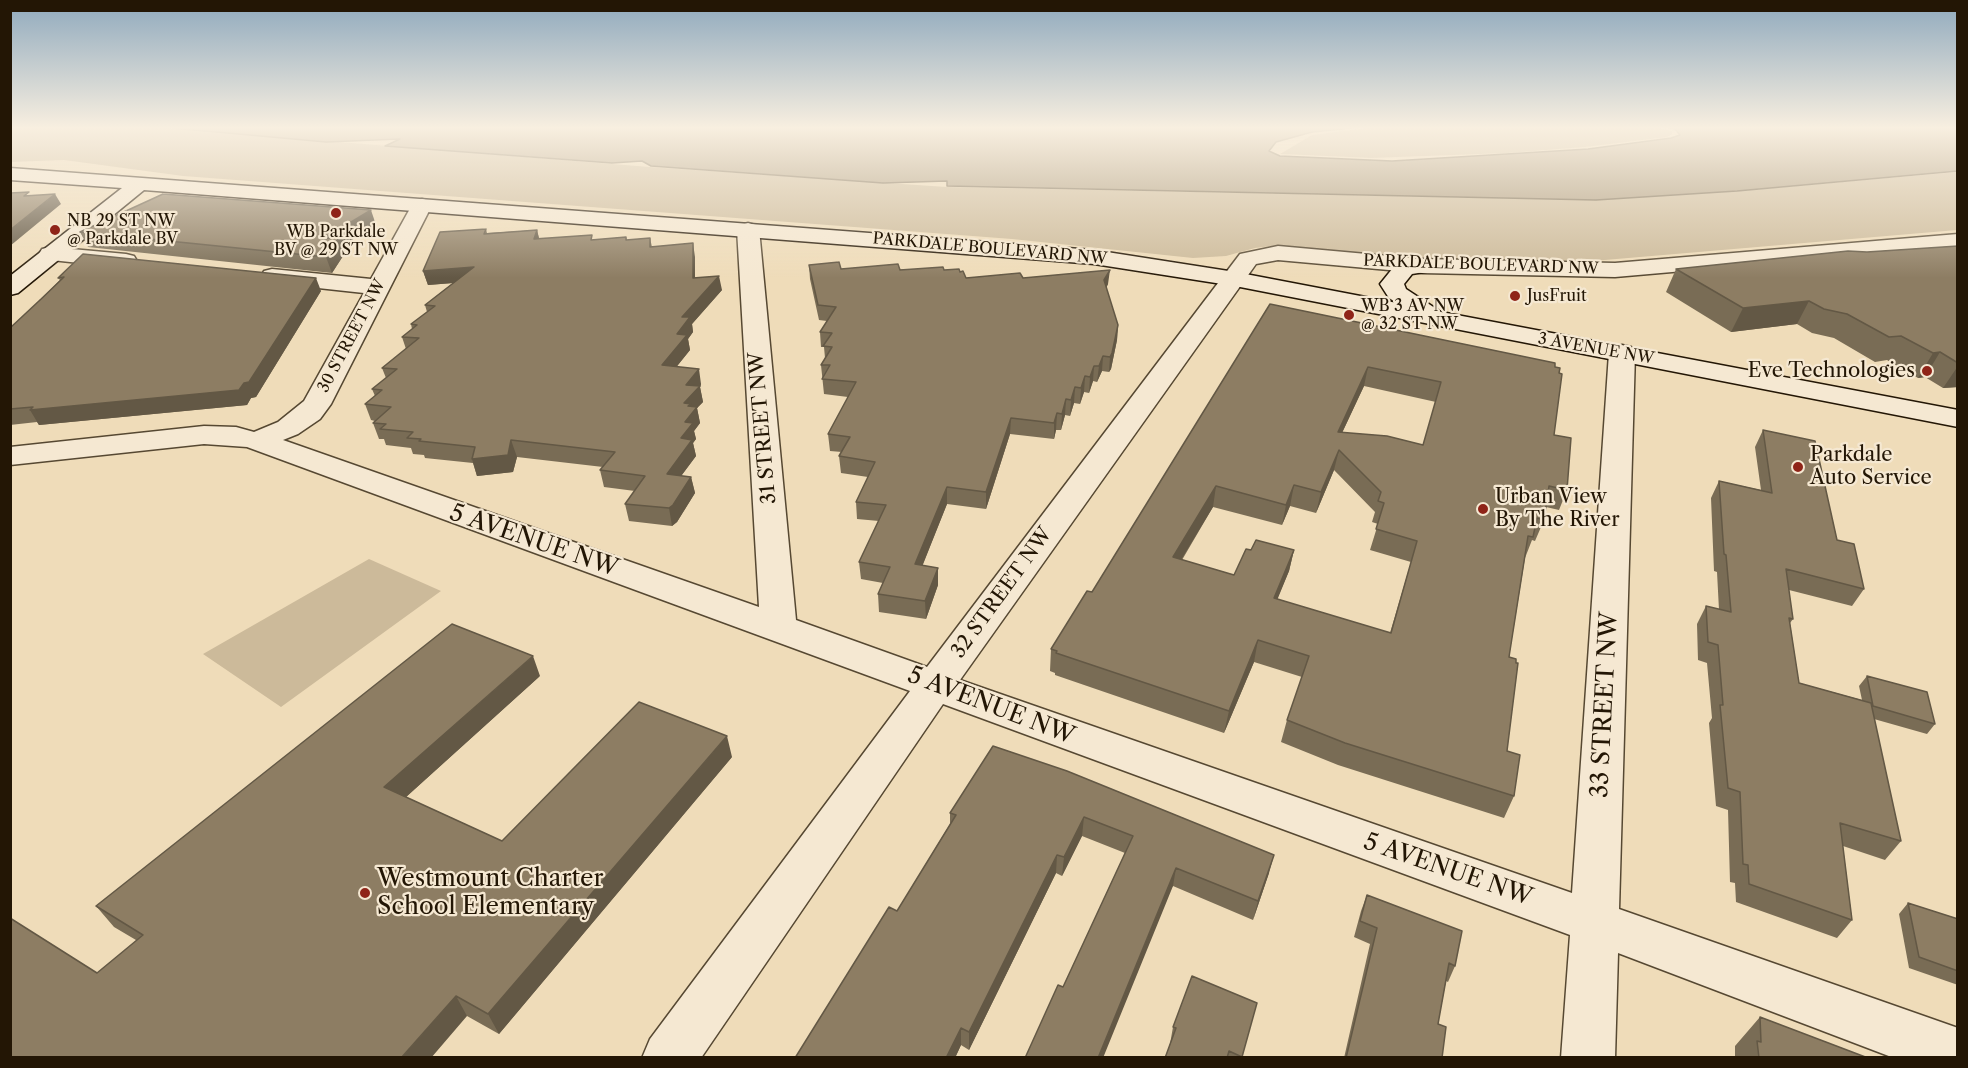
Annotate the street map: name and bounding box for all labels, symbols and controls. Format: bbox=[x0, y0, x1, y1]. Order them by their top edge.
marker: WB Parkdale BV @ 29 ST NW bbox=[329, 206, 343, 220]
place label: NB 29 ST NW @ Parkdale BV bbox=[67, 211, 178, 249]
place label: WB Parkdale BV @ 29 ST NW bbox=[274, 222, 398, 260]
marker: NB 29 ST NW @ Parkdale BV bbox=[48, 223, 62, 237]
street label: PARKDALE BOULEVARD NW bbox=[872, 229, 1108, 269]
street label: PARKDALE BOULEVARD NW bbox=[1363, 251, 1599, 279]
street label: 30 STREET NW bbox=[314, 276, 390, 396]
place label: JusFruit bbox=[1527, 286, 1587, 306]
marker: JusFruit bbox=[1508, 289, 1522, 303]
place label: WB 3 AV NW @ 32 ST NW bbox=[1361, 296, 1464, 334]
marker: WB 3 AV NW @ 32 ST NW bbox=[1342, 308, 1356, 322]
street label: 3 AVENUE NW bbox=[1536, 329, 1656, 369]
street label: 31 STREET NW bbox=[744, 351, 782, 505]
place label: Eve Technologies bbox=[1748, 359, 1915, 383]
marker: Eve Technologies bbox=[1920, 364, 1934, 378]
place label: Parkdale Auto Service bbox=[1810, 443, 1932, 490]
marker: Parkdale Auto Service bbox=[1791, 460, 1805, 474]
place label: Urban View By The River bbox=[1495, 485, 1620, 532]
street label: 5 AVENUE NW bbox=[446, 499, 622, 583]
marker: Urban View By The River bbox=[1476, 502, 1490, 516]
street label: 32 STREET NW bbox=[947, 523, 1057, 663]
street label: 33 STREET NW bbox=[1586, 611, 1624, 799]
street label: 5 AVENUE NW bbox=[903, 661, 1079, 751]
street label: 5 AVENUE NW bbox=[1360, 828, 1536, 912]
place label: Westmount Charter School Elementary bbox=[377, 865, 604, 921]
marker: Westmount Charter School Elementary bbox=[358, 886, 372, 900]

